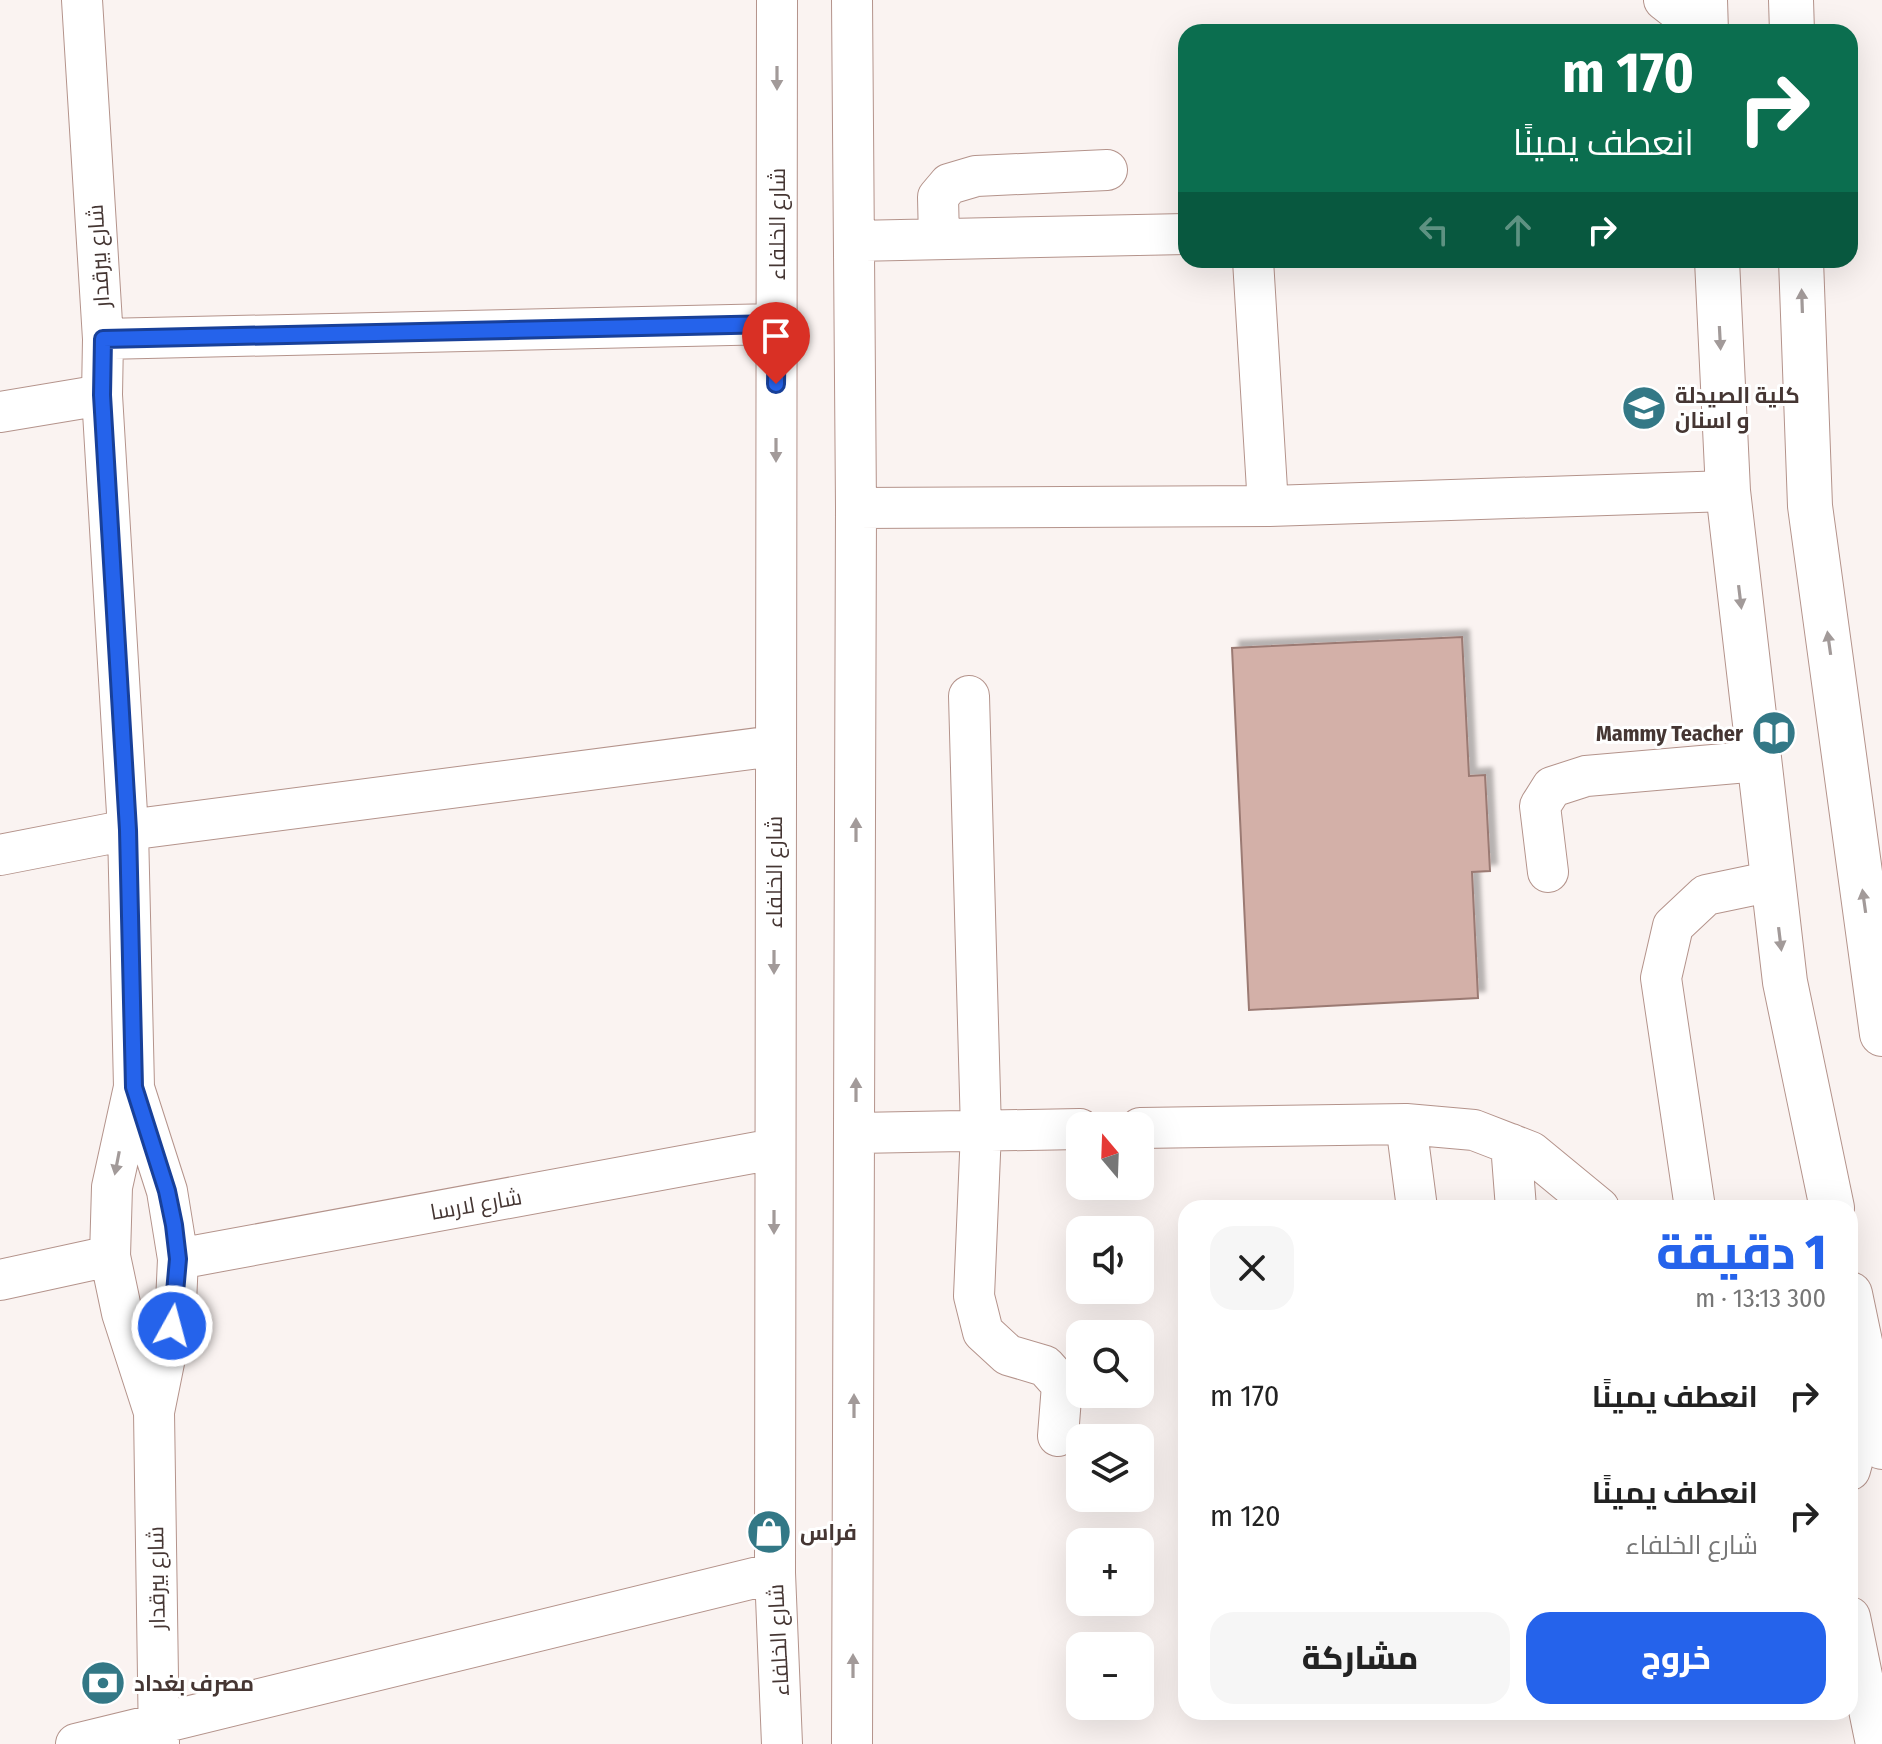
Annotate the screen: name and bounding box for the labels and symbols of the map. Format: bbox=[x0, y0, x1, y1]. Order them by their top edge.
one-way arrow bbox=[771, 66, 783, 91]
street label: شارع الخلفاء bbox=[764, 168, 792, 280]
street label: شارع بيرقدار bbox=[81, 203, 117, 311]
one-way arrow bbox=[1796, 288, 1809, 313]
pin bbox=[742, 302, 810, 384]
one-way arrow bbox=[1714, 326, 1727, 351]
place label: كلية الصيدلة و اسنان bbox=[1675, 382, 1800, 434]
school or university icon: كلية الصيدلة و اسنان bbox=[1620, 384, 1668, 432]
one-way arrow bbox=[770, 438, 782, 463]
one-way arrow bbox=[1734, 585, 1747, 610]
one-way arrow bbox=[1822, 630, 1835, 655]
library icon: Mammy Teacher bbox=[1750, 709, 1798, 757]
place label: Mammy Teacher bbox=[1596, 720, 1744, 747]
street label: شارع الخلفاء bbox=[761, 816, 789, 928]
one-way arrow bbox=[850, 817, 862, 842]
one-way arrow bbox=[1857, 888, 1870, 913]
one-way arrow bbox=[1774, 927, 1787, 952]
one-way arrow bbox=[768, 950, 780, 975]
one-way arrow bbox=[850, 1077, 862, 1102]
north arrow bbox=[1066, 1112, 1154, 1200]
one-way arrow bbox=[110, 1151, 123, 1176]
street label: شارع لارسا bbox=[428, 1183, 524, 1227]
one-way arrow bbox=[768, 1210, 780, 1235]
position arrow bbox=[130, 1284, 214, 1368]
one-way arrow bbox=[848, 1393, 860, 1418]
shop icon: فراس bbox=[745, 1508, 793, 1556]
place label: فراس bbox=[800, 1519, 857, 1546]
street label: شارع بيرقدار bbox=[142, 1526, 172, 1632]
street label: شارع الخلفاء bbox=[762, 1583, 796, 1697]
one-way arrow bbox=[846, 1653, 859, 1678]
bank icon: مصرف بغداد bbox=[79, 1659, 127, 1707]
place label: مصرف بغداد bbox=[134, 1670, 254, 1697]

